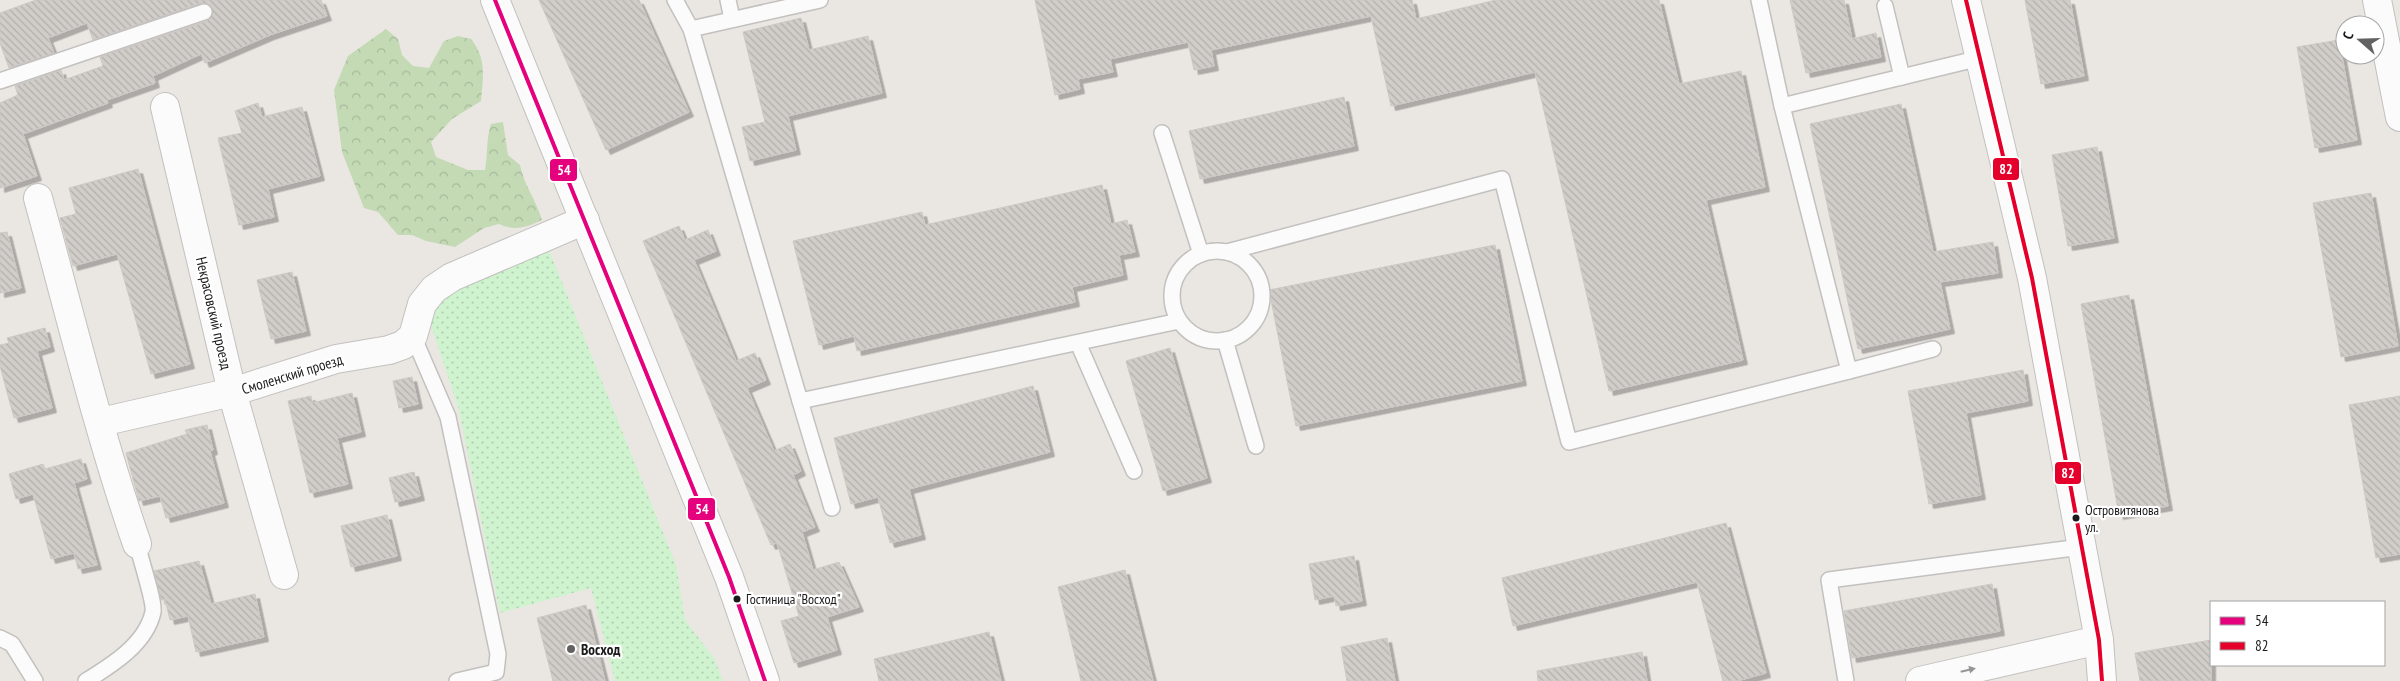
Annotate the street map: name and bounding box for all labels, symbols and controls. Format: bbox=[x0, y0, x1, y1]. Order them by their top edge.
north arrow bbox=[2335, 15, 2385, 65]
text: С bbox=[2338, 29, 2358, 42]
line badge: 82 bbox=[1992, 157, 2020, 181]
line badge: 54 bbox=[549, 158, 578, 182]
text: 82 bbox=[1999, 160, 2013, 178]
text: 54 bbox=[557, 161, 571, 179]
street label: Некрасовский проезд bbox=[192, 255, 236, 372]
street label: Смоленский проезд bbox=[239, 349, 345, 398]
line badge: 82 bbox=[2054, 461, 2082, 485]
text: 82 bbox=[2061, 464, 2075, 482]
line badge: 54 bbox=[687, 497, 716, 521]
text: 54 bbox=[695, 500, 709, 518]
place label: Островитянова ул. bbox=[2085, 501, 2159, 536]
marker: Островитянова ул. bbox=[2071, 513, 2081, 523]
place label: Гостиница "Восход" bbox=[746, 590, 841, 608]
marker: Гостиница "Восход" bbox=[732, 594, 742, 604]
legend bbox=[2210, 601, 2385, 666]
text: 54 bbox=[2255, 611, 2269, 630]
text: 82 bbox=[2255, 636, 2269, 655]
place label: Восход bbox=[581, 640, 620, 659]
marker: Восход bbox=[565, 643, 577, 655]
one-way arrow bbox=[1960, 666, 1975, 674]

